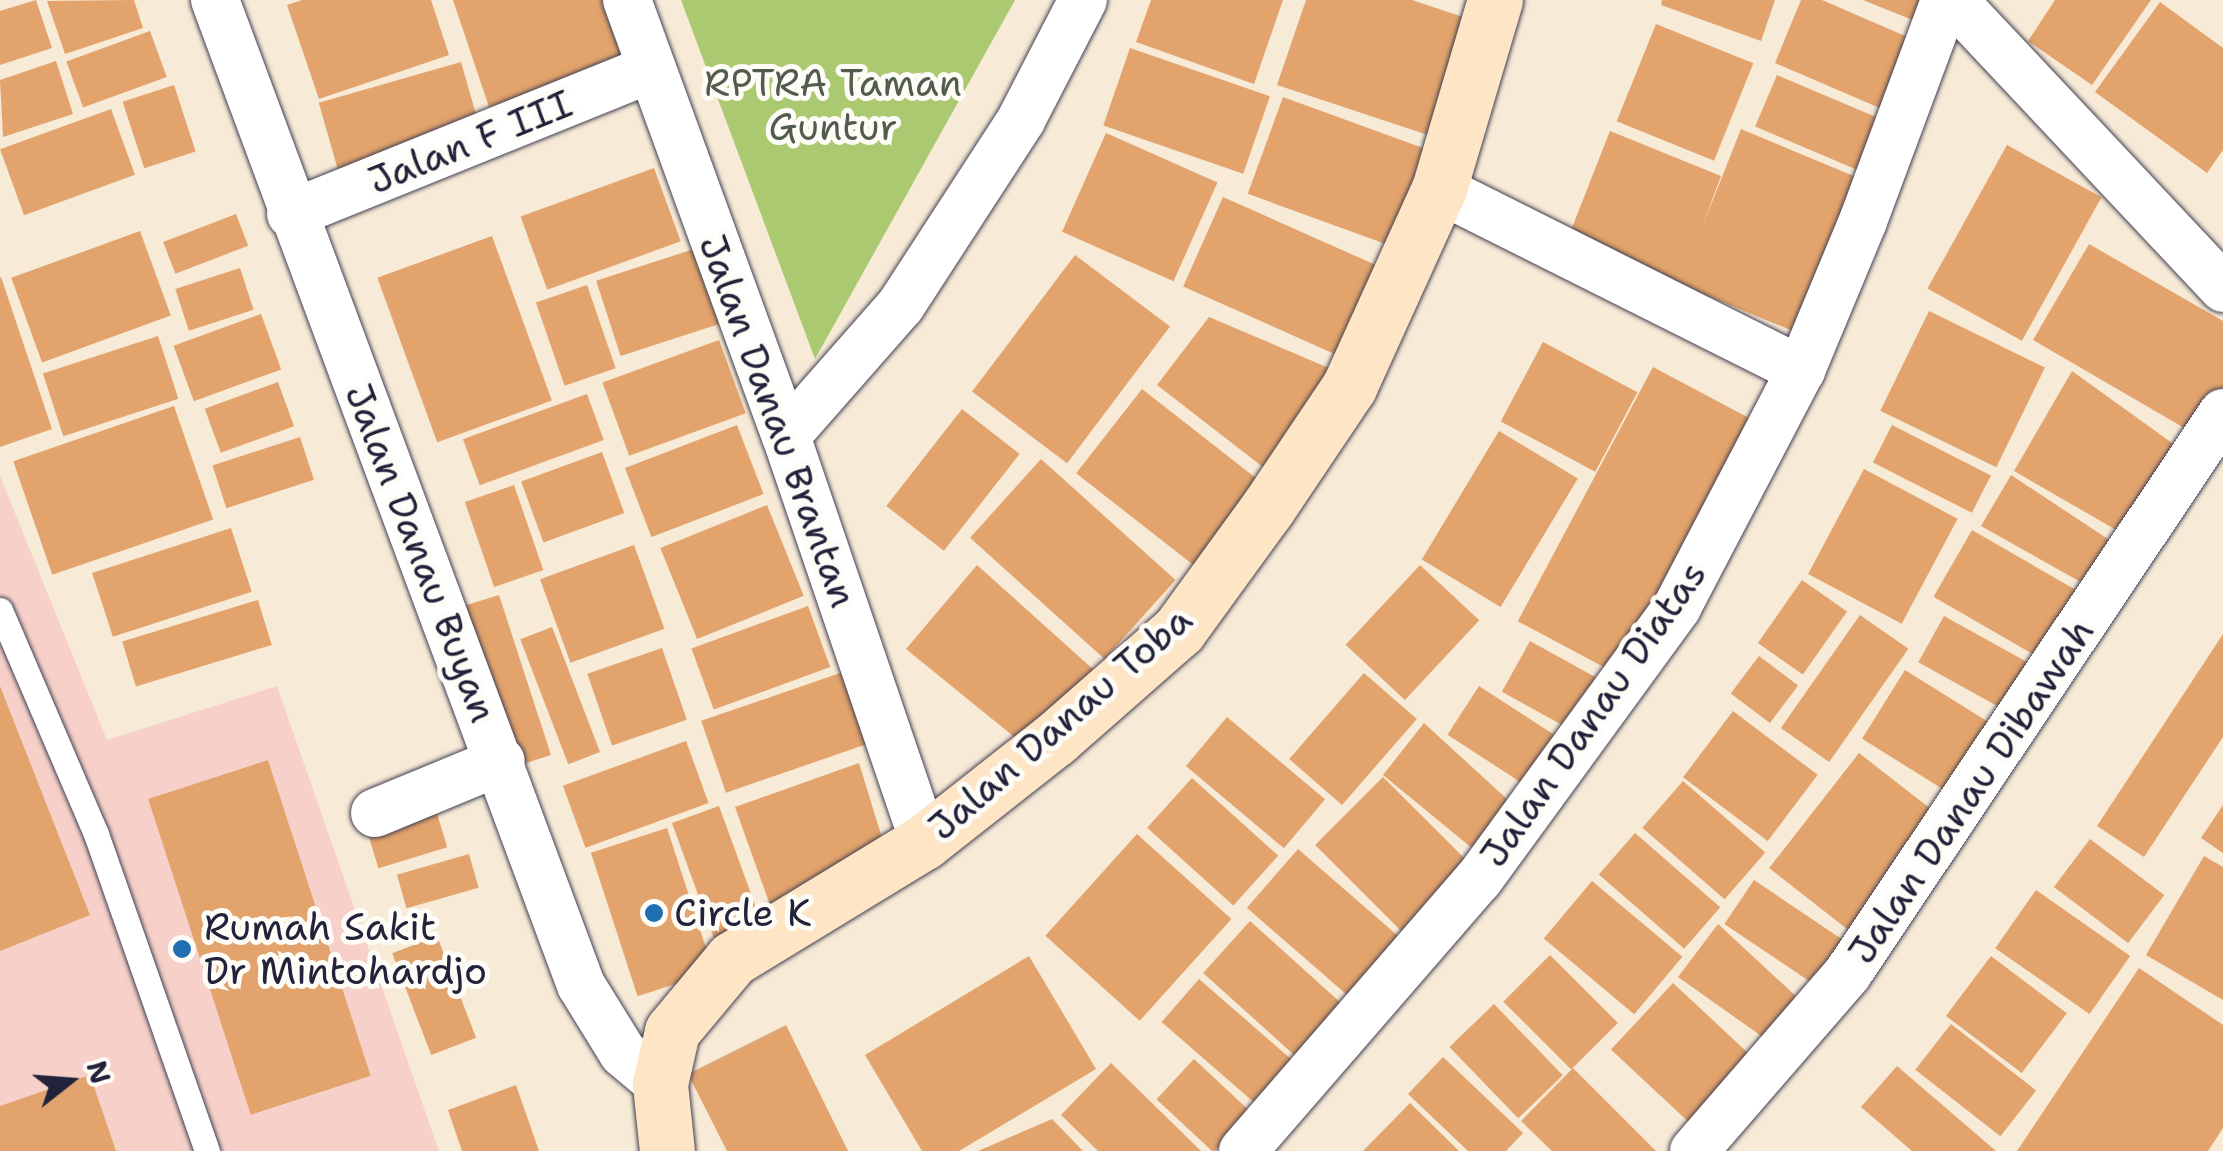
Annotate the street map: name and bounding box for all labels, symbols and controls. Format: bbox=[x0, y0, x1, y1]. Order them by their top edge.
park label: RPTRA Taman Guntur bbox=[704, 60, 962, 150]
street label: Jalan F III bbox=[362, 81, 578, 203]
street label: Jalan Danau Brantan bbox=[689, 229, 867, 613]
street label: Jalan Danau Buyan bbox=[335, 377, 507, 729]
street label: Jalan Danau Diatas bbox=[1470, 552, 1716, 876]
street label: Jalan Danau Toba bbox=[919, 596, 1201, 850]
street label: Jalan Danau Dibawah bbox=[1838, 610, 2104, 972]
place label: Circle K bbox=[674, 890, 812, 936]
marker: Circle K bbox=[643, 902, 665, 924]
place label: Rumah Sakit Dr Mintohardjo bbox=[204, 904, 487, 994]
marker: Rumah Sakit Dr Mintohardjo bbox=[169, 936, 195, 962]
north arrow bbox=[20, 1031, 120, 1131]
text: N bbox=[77, 1056, 120, 1088]

